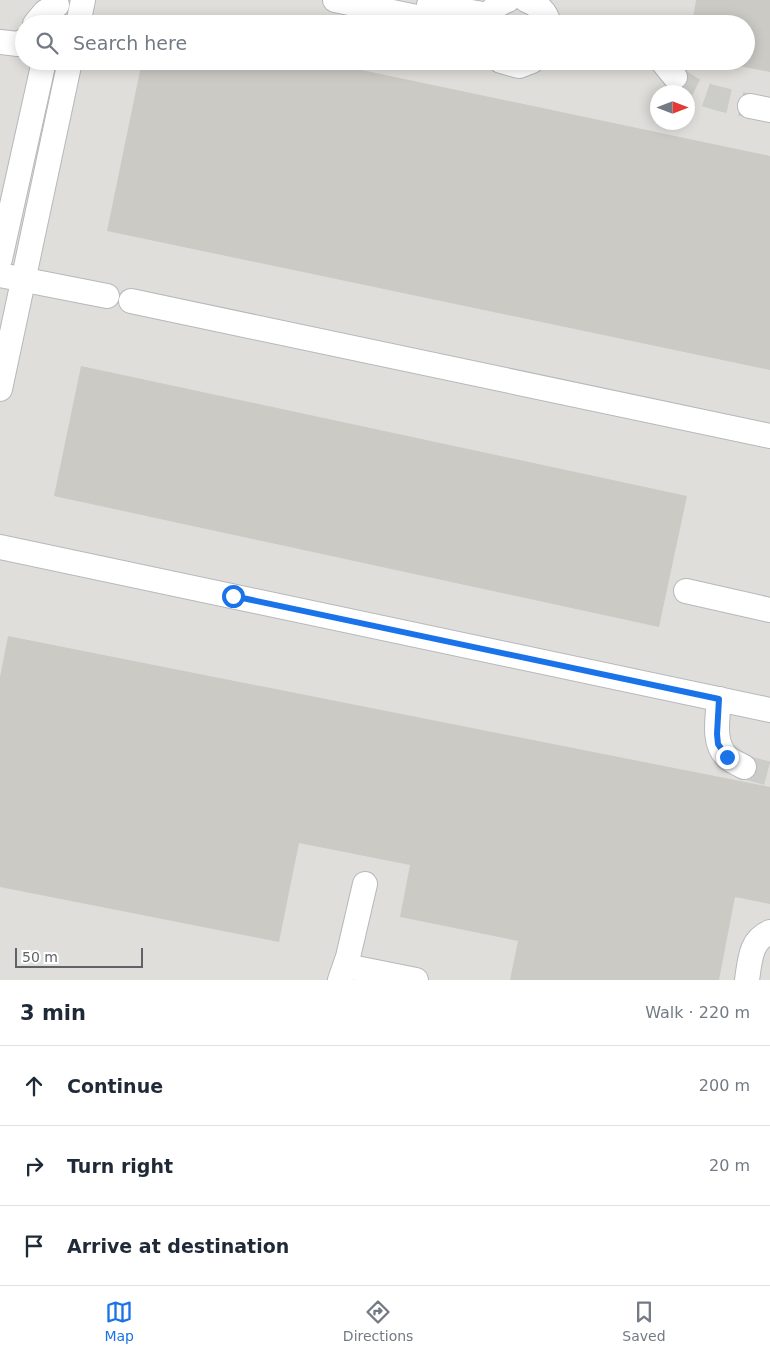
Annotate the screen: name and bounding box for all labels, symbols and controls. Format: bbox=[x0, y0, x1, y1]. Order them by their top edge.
search box bbox=[15, 15, 755, 70]
icon: search bbox=[33, 29, 61, 57]
text: Search here bbox=[73, 32, 187, 54]
north arrow bbox=[650, 85, 695, 130]
route start bbox=[222, 585, 245, 608]
route end bbox=[716, 746, 739, 769]
scale bar bbox=[15, 945, 142, 968]
text: 50 m bbox=[22, 949, 58, 965]
text: 3 min bbox=[20, 1001, 86, 1025]
text: Walk · 220 m bbox=[645, 1003, 750, 1022]
icon: ahead bbox=[20, 1072, 48, 1100]
text: Continue bbox=[67, 1075, 163, 1097]
text: 200 m bbox=[699, 1076, 750, 1095]
icon: right bbox=[20, 1152, 48, 1180]
text: Turn right bbox=[67, 1155, 173, 1177]
text: 20 m bbox=[709, 1156, 750, 1175]
icon: arrive bbox=[20, 1232, 48, 1260]
text: Arrive at destination bbox=[67, 1235, 289, 1257]
tab: Map bbox=[104, 1298, 134, 1344]
tab: Directions bbox=[343, 1298, 413, 1344]
tab: Saved bbox=[622, 1298, 666, 1344]

